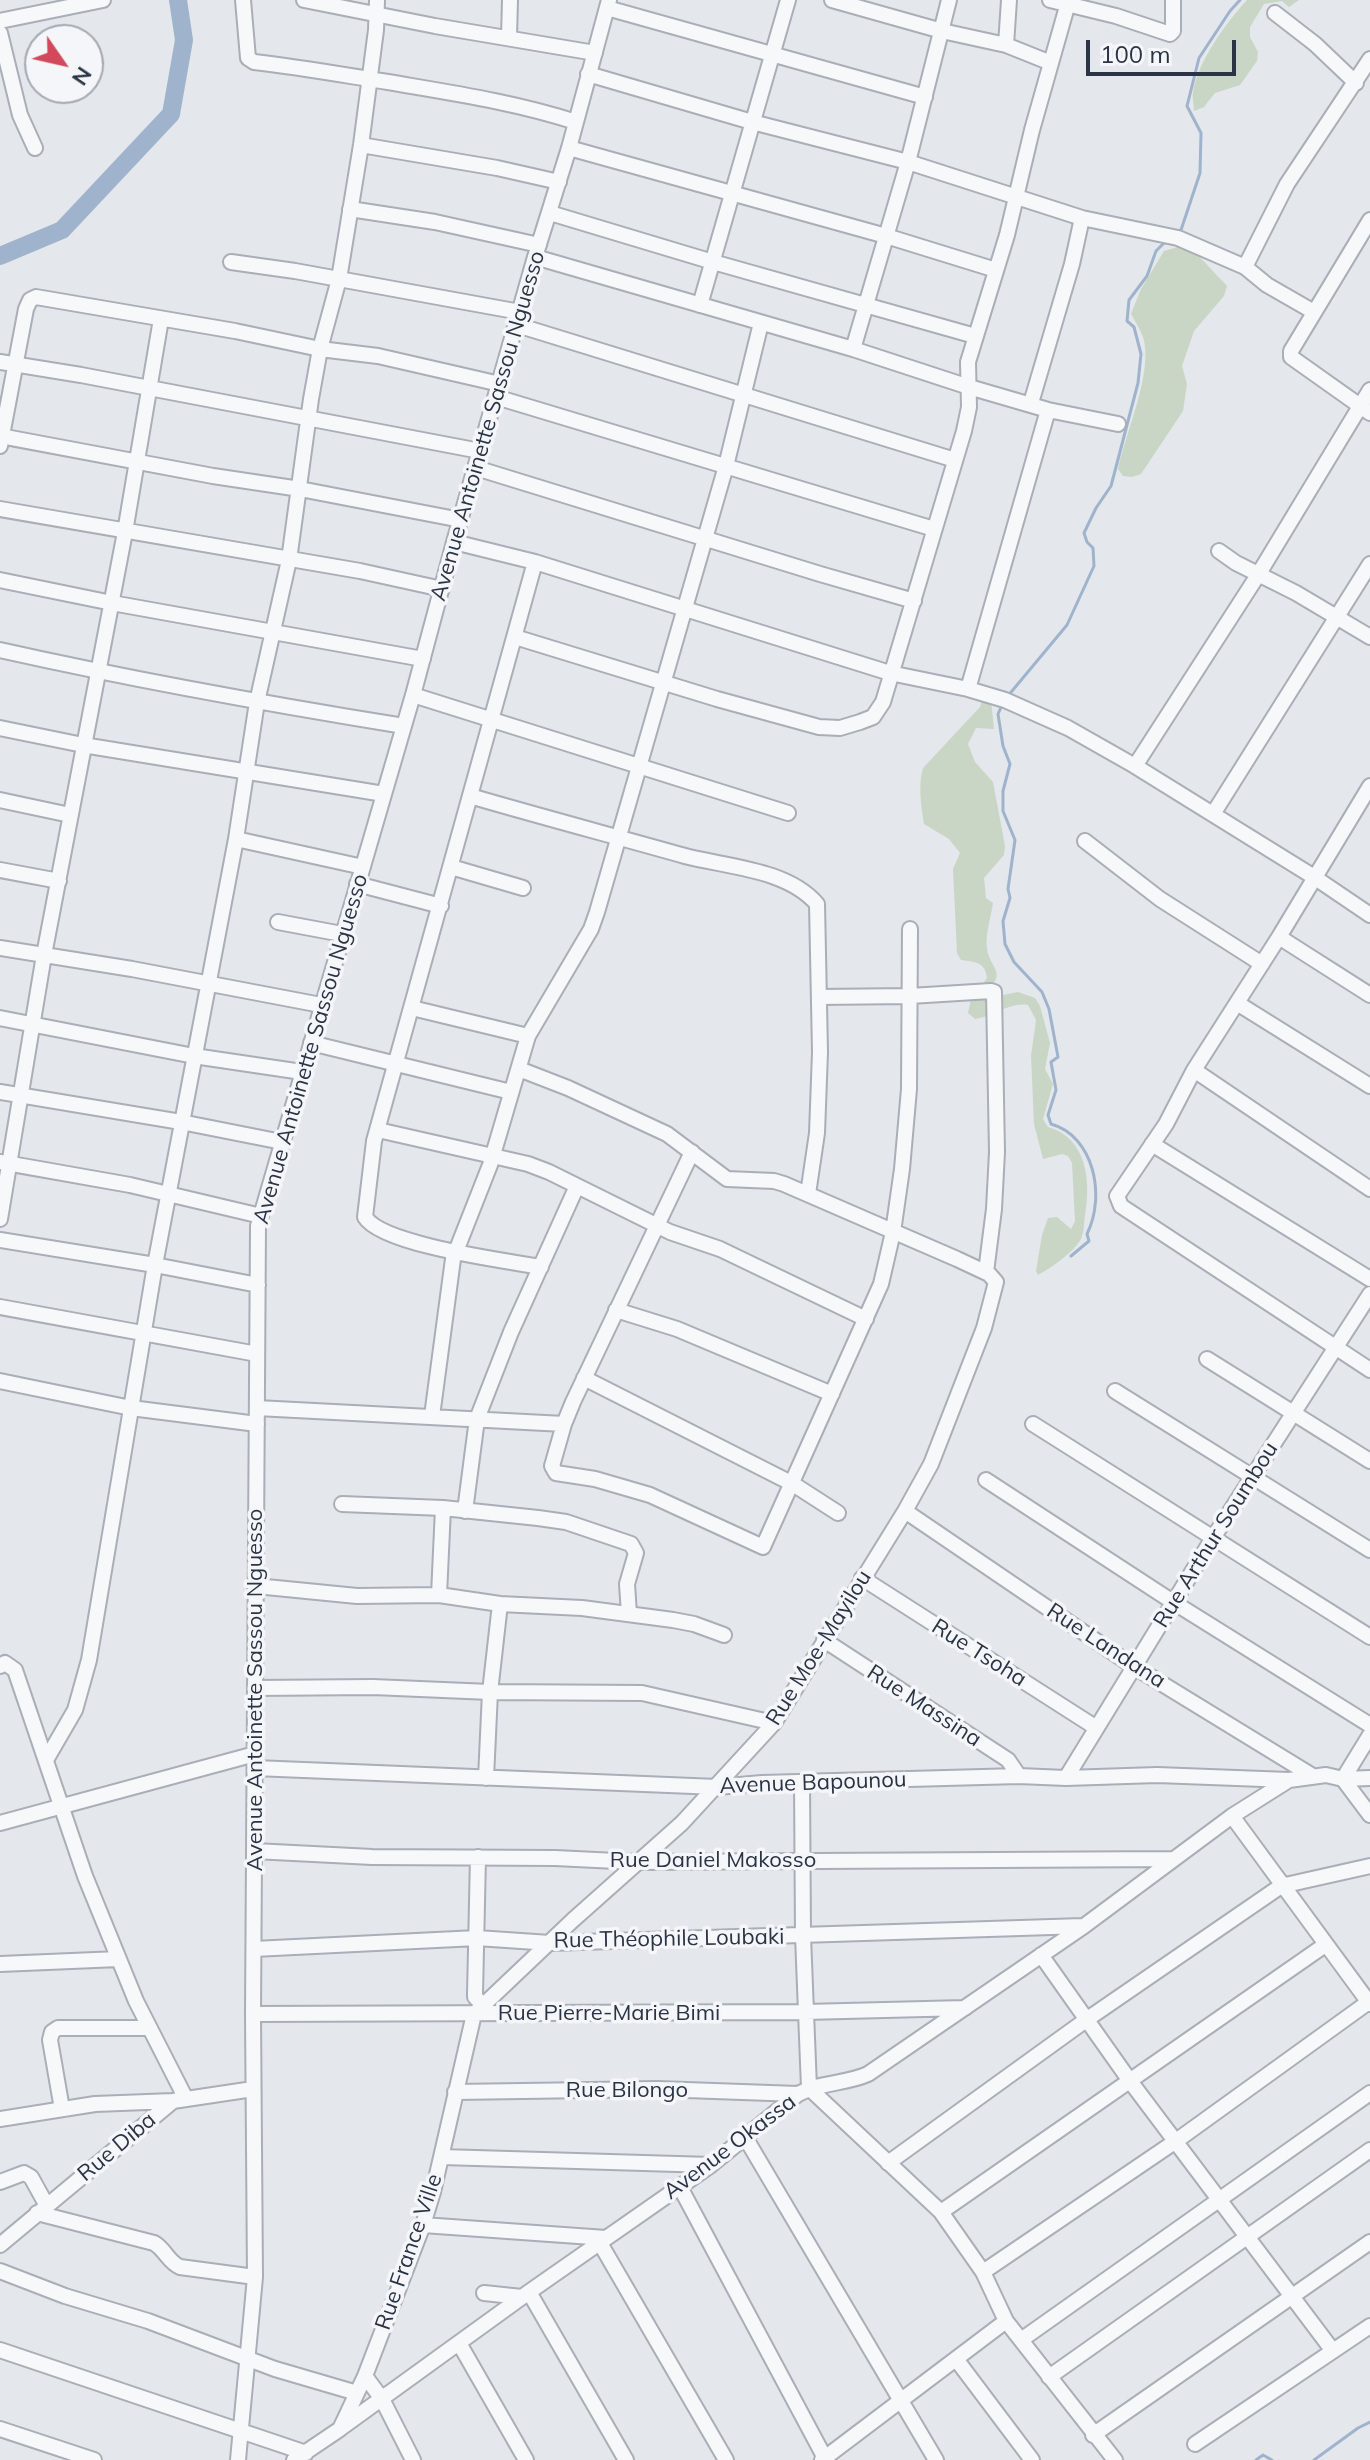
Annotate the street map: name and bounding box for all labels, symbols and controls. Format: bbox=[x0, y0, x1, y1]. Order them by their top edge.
north arrow bbox=[24, 24, 104, 104]
scale bar bbox=[1090, 24, 1240, 74]
text: 100 m bbox=[1100, 39, 1171, 69]
text: N bbox=[66, 62, 98, 91]
street label: Avenue Antoinette Sassou Nguesso bbox=[425, 248, 551, 604]
street label: Avenue Antoinette Sassou Nguesso bbox=[248, 871, 374, 1227]
street label: Rue Arthur Soumbou bbox=[1148, 1437, 1284, 1633]
street label: Avenue Antoinette Sassou Nguesso bbox=[242, 1509, 268, 1871]
street label: Rue Moe-Mayilou bbox=[761, 1565, 877, 1731]
street label: Rue Landana bbox=[1042, 1598, 1170, 1694]
street label: Rue Tsoha bbox=[927, 1614, 1031, 1692]
street label: Rue Massina bbox=[862, 1659, 986, 1753]
street label: Avenue Bapounou bbox=[719, 1767, 907, 1799]
street label: Rue Daniel Makosso bbox=[610, 1847, 816, 1873]
street label: Rue Théophile Loubaki bbox=[553, 1924, 785, 1954]
street label: Rue Pierre-Marie Bimi bbox=[498, 2000, 720, 2026]
street label: Rue Bilongo bbox=[566, 2077, 688, 2103]
street label: Avenue Okassa bbox=[659, 2089, 801, 2205]
street label: Rue Diba bbox=[73, 2107, 161, 2187]
street label: Rue France Ville bbox=[370, 2171, 448, 2333]

